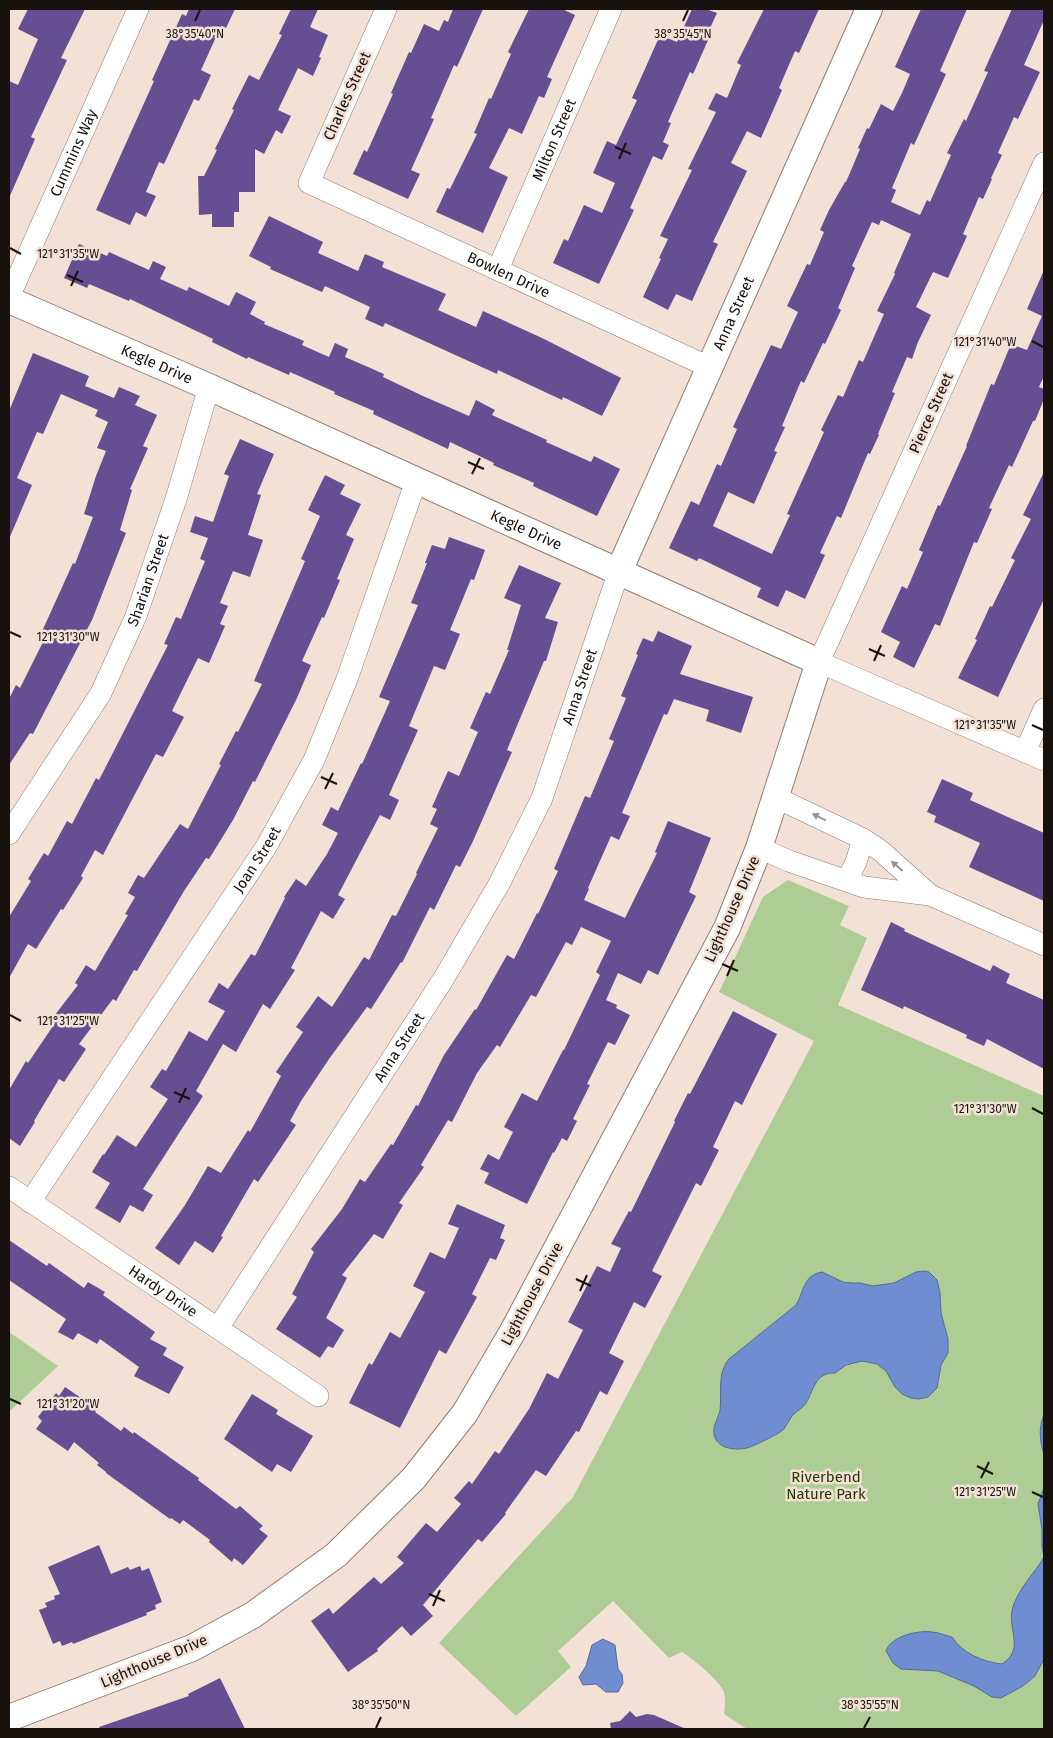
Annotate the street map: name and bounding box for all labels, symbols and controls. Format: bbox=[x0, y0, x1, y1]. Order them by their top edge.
text: 38°35'40"N bbox=[166, 27, 224, 41]
text: 38°35'45"N bbox=[654, 27, 712, 41]
street label: Charles Street bbox=[319, 48, 375, 143]
street label: Milton Street bbox=[528, 95, 580, 184]
street label: Cummins Way bbox=[46, 106, 101, 199]
text: 121°31'35"W bbox=[37, 247, 99, 261]
street label: Bowlen Drive bbox=[464, 248, 553, 302]
street label: Anna Street bbox=[709, 273, 758, 353]
text: 121°31'40"W bbox=[953, 335, 1017, 349]
street label: Kegle Drive bbox=[118, 341, 195, 388]
street label: Pierce Street bbox=[905, 369, 957, 456]
street label: Kegle Drive bbox=[488, 506, 565, 554]
street label: Sharian Street bbox=[124, 531, 173, 629]
text: 121°31'30"W bbox=[36, 630, 100, 644]
street label: Anna Street bbox=[558, 646, 601, 727]
text: 121°31'35"W bbox=[954, 718, 1016, 732]
one-way arrow bbox=[812, 813, 826, 821]
street label: Joan Street bbox=[229, 823, 285, 896]
street label: Lighthouse Drive bbox=[701, 853, 763, 965]
one-way arrow bbox=[892, 860, 904, 872]
street label: Anna Street bbox=[370, 1009, 429, 1086]
text: 121°31'25"W bbox=[37, 1014, 99, 1028]
text: 121°31'30"W bbox=[953, 1102, 1017, 1116]
street label: Lighthouse Drive bbox=[497, 1239, 567, 1349]
street label: Hardy Drive bbox=[125, 1262, 201, 1321]
text: 121°31'20"W bbox=[36, 1397, 100, 1411]
park label: Riverbend Nature Park bbox=[786, 1468, 866, 1503]
text: 121°31'25"W bbox=[954, 1485, 1016, 1499]
street label: Lighthouse Drive bbox=[98, 1630, 210, 1692]
text: 38°35'50"N bbox=[352, 1698, 410, 1712]
text: 38°35'55"N bbox=[841, 1698, 899, 1712]

